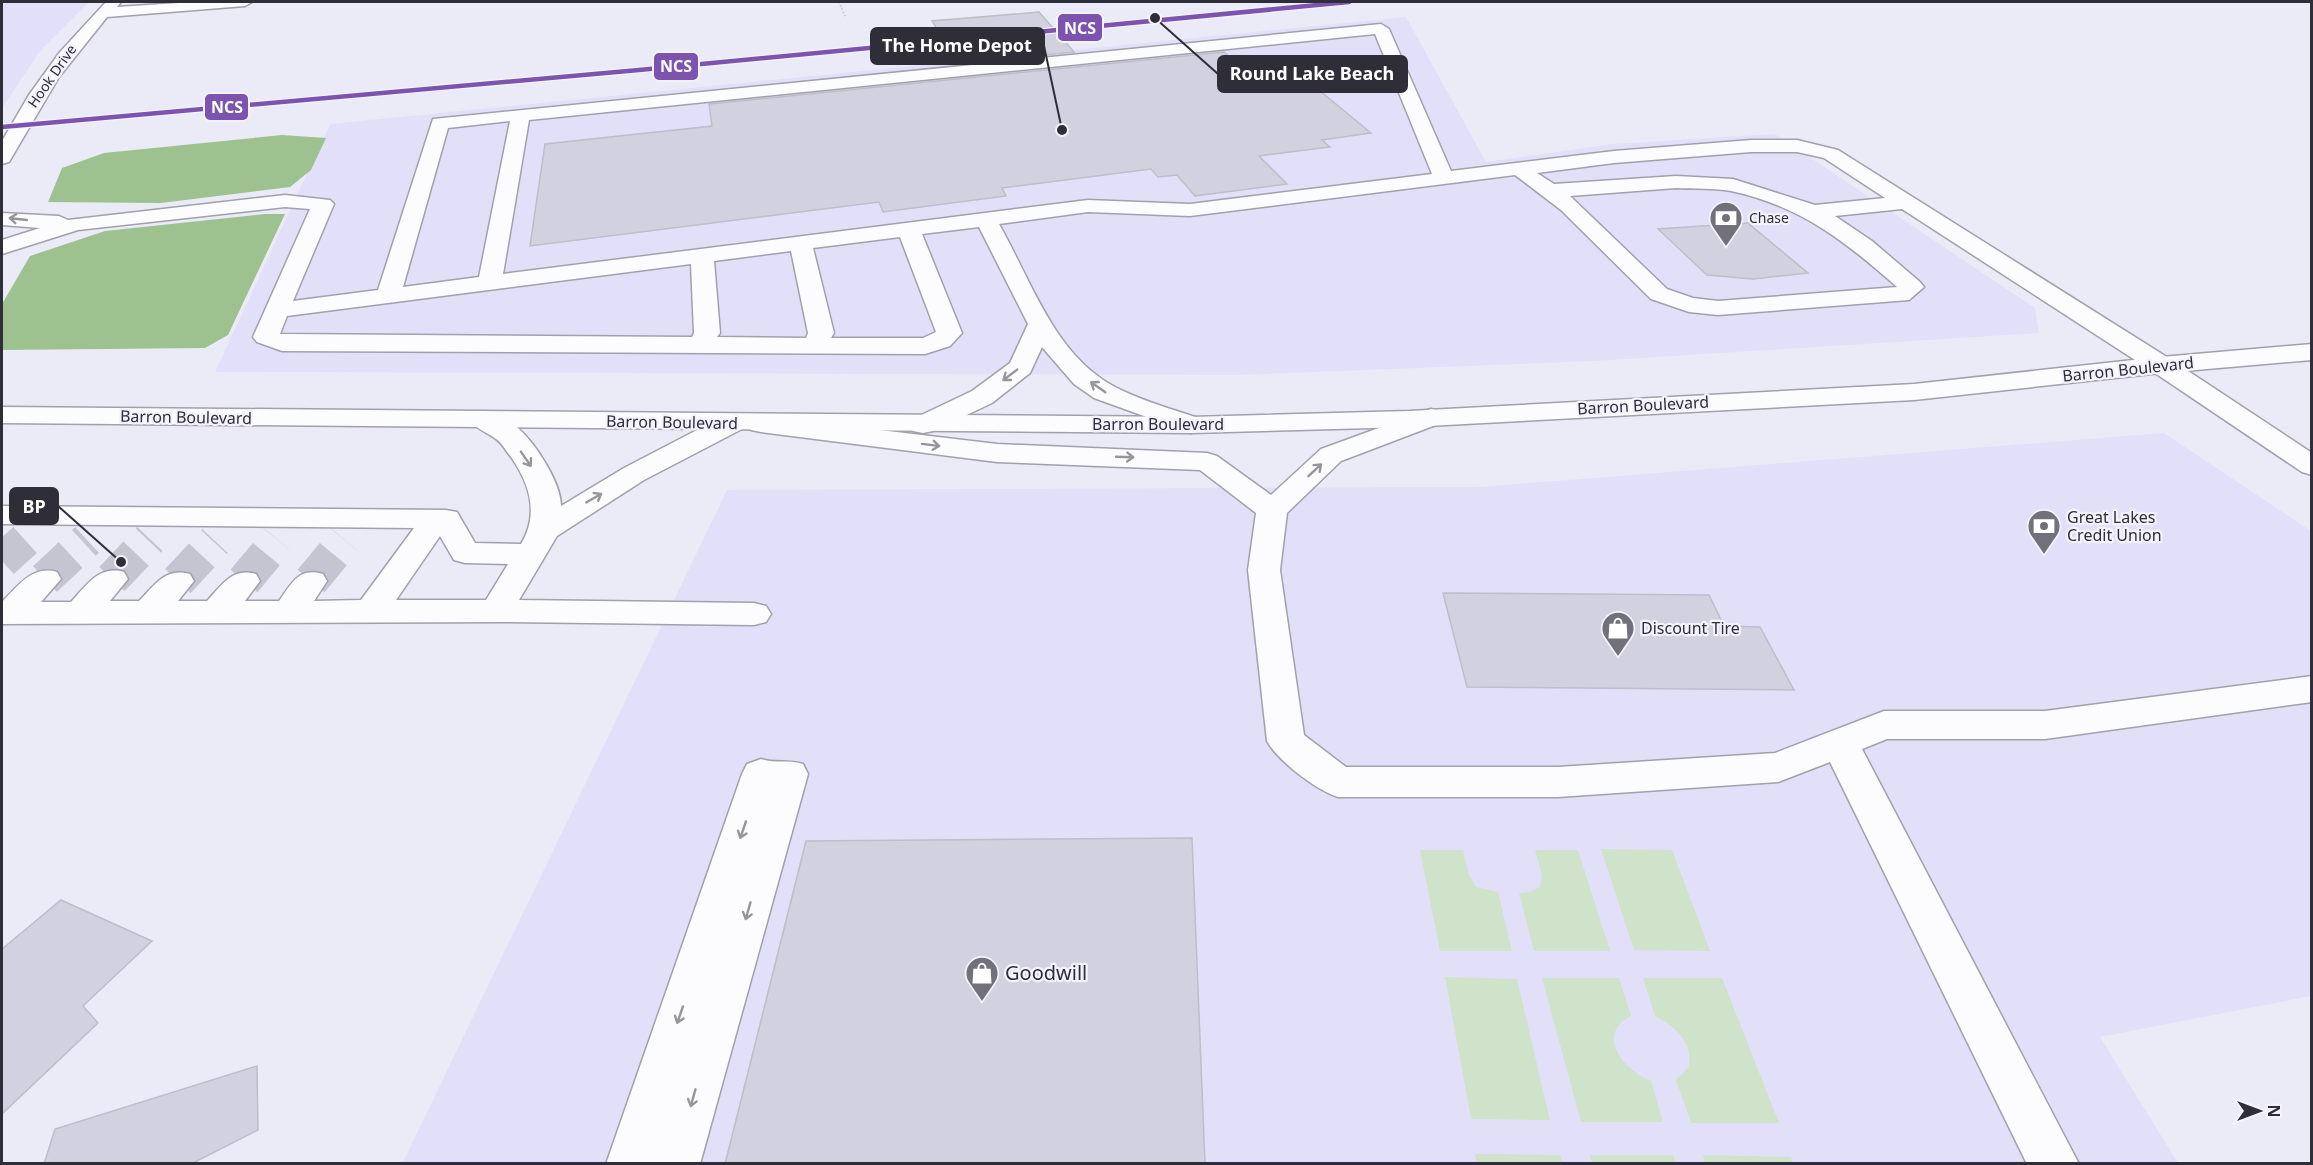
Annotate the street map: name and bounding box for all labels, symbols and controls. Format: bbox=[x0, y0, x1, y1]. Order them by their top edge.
line badge: NCS bbox=[1057, 13, 1103, 42]
text: NCS bbox=[1064, 17, 1096, 39]
callout: The Home Depot bbox=[871, 28, 1044, 64]
text: The Home Depot bbox=[882, 33, 1032, 57]
street label: Hook Drive bbox=[23, 40, 80, 111]
line badge: NCS bbox=[653, 52, 699, 81]
text: NCS bbox=[660, 55, 692, 77]
callout: Round Lake Beach bbox=[1218, 56, 1407, 92]
text: Round Lake Beach bbox=[1230, 61, 1394, 85]
line badge: NCS bbox=[204, 93, 249, 121]
text: NCS bbox=[211, 96, 243, 118]
bank icon: Chase bbox=[1708, 200, 1744, 247]
place label: Chase bbox=[1749, 208, 1789, 227]
one-way arrow bbox=[8, 213, 28, 224]
street label: Barron Boulevard bbox=[2061, 351, 2195, 387]
one-way arrow bbox=[1003, 368, 1019, 381]
one-way arrow bbox=[1090, 381, 1106, 393]
street label: Barron Boulevard bbox=[1576, 391, 1710, 419]
street label: Barron Boulevard bbox=[120, 405, 252, 429]
street label: Barron Boulevard bbox=[606, 410, 738, 434]
street label: Barron Boulevard bbox=[1092, 413, 1224, 435]
one-way arrow bbox=[921, 440, 940, 451]
one-way arrow bbox=[520, 450, 532, 466]
one-way arrow bbox=[1115, 451, 1135, 463]
one-way arrow bbox=[1307, 463, 1322, 477]
callout: BP bbox=[10, 488, 58, 524]
one-way arrow bbox=[584, 492, 602, 503]
text: BP bbox=[22, 494, 46, 518]
place label: Great Lakes Credit Union bbox=[2067, 506, 2162, 546]
bank icon: Great Lakes Credit Union bbox=[2026, 508, 2062, 555]
shop icon: Discount Tire bbox=[1600, 610, 1636, 657]
place label: Discount Tire bbox=[1641, 617, 1740, 639]
one-way arrow bbox=[736, 820, 747, 839]
one-way arrow bbox=[742, 901, 753, 920]
shop icon: Goodwill bbox=[964, 955, 1000, 1002]
place label: Goodwill bbox=[1005, 959, 1087, 986]
one-way arrow bbox=[674, 1005, 685, 1024]
north arrow bbox=[2229, 1081, 2289, 1141]
one-way arrow bbox=[687, 1088, 698, 1107]
text: N bbox=[2263, 1104, 2285, 1118]

